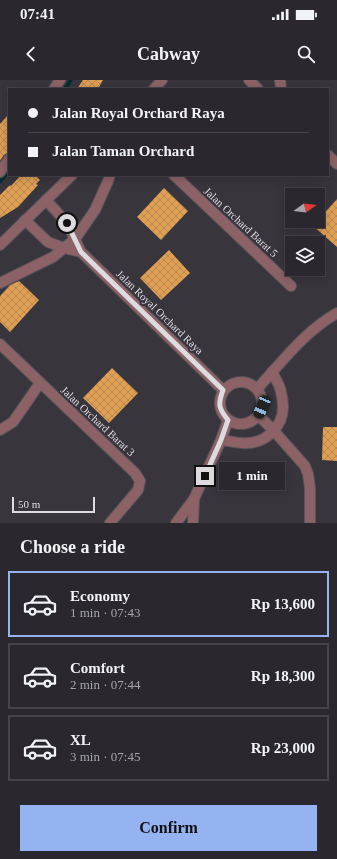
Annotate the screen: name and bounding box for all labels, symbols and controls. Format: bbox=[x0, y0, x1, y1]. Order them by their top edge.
text: 07:41 bbox=[20, 6, 55, 22]
icon: back bbox=[20, 43, 42, 65]
icon: search bbox=[295, 43, 317, 65]
text: Cabway bbox=[137, 44, 200, 64]
text: Jalan Royal Orchard Raya bbox=[52, 105, 225, 121]
text: Jalan Taman Orchard bbox=[52, 143, 194, 159]
street label: Jalan Orchard Barat 5 bbox=[202, 185, 281, 260]
north arrow bbox=[285, 188, 325, 228]
map controls bbox=[285, 188, 325, 276]
route start bbox=[58, 214, 76, 232]
button: layers bbox=[285, 236, 325, 276]
street label: Jalan Royal Orchard Raya bbox=[114, 267, 206, 357]
street label: Jalan Orchard Barat 3 bbox=[59, 384, 138, 459]
car bbox=[252, 394, 272, 420]
callout: 1 min bbox=[219, 462, 285, 490]
route end bbox=[196, 467, 214, 485]
text: 1 min bbox=[236, 468, 268, 483]
scale bar bbox=[12, 495, 95, 514]
text: 50 m bbox=[18, 498, 40, 510]
text: Choose a ride bbox=[20, 537, 125, 557]
icon: car bbox=[22, 586, 58, 622]
text: Economy bbox=[70, 588, 130, 604]
text: Rp 13,600 bbox=[251, 596, 315, 612]
text: 1 min · 07:43 bbox=[70, 605, 140, 620]
icon: car bbox=[22, 658, 58, 694]
text: Comfort bbox=[70, 660, 125, 676]
text: Rp 18,300 bbox=[251, 668, 315, 684]
text: 2 min · 07:44 bbox=[70, 677, 140, 692]
icon: car bbox=[22, 730, 58, 766]
text: XL bbox=[70, 732, 91, 748]
text: Rp 23,000 bbox=[251, 740, 315, 756]
text: 3 min · 07:45 bbox=[70, 749, 140, 764]
button: Confirm bbox=[20, 805, 317, 851]

